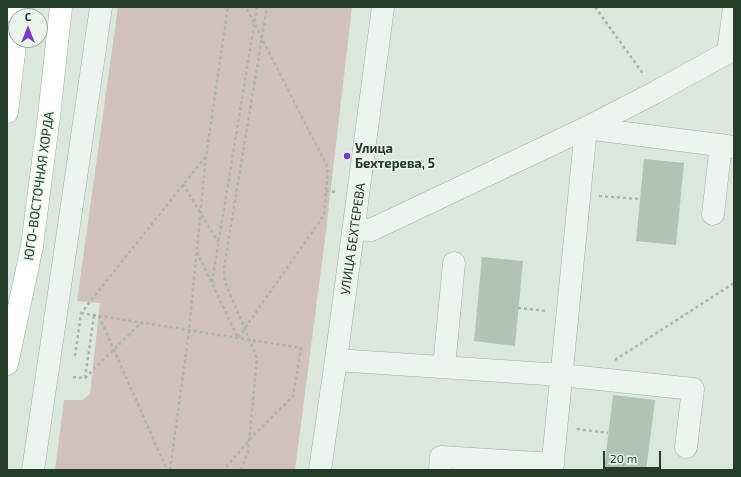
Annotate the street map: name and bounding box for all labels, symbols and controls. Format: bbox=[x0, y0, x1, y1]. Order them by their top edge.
north arrow bbox=[8, 8, 48, 48]
text: С bbox=[25, 10, 31, 23]
street label: ЮГО-ВОСТОЧНАЯ ХОРДА bbox=[21, 111, 57, 261]
place label: Улица Бехтерева, 5 bbox=[355, 141, 435, 172]
marker: Улица Бехтерева, 5 bbox=[342, 151, 352, 161]
street label: УЛИЦА БЕХТЕРЕВА bbox=[337, 182, 369, 296]
scale bar bbox=[605, 443, 663, 469]
text: 20 m bbox=[610, 451, 637, 465]

